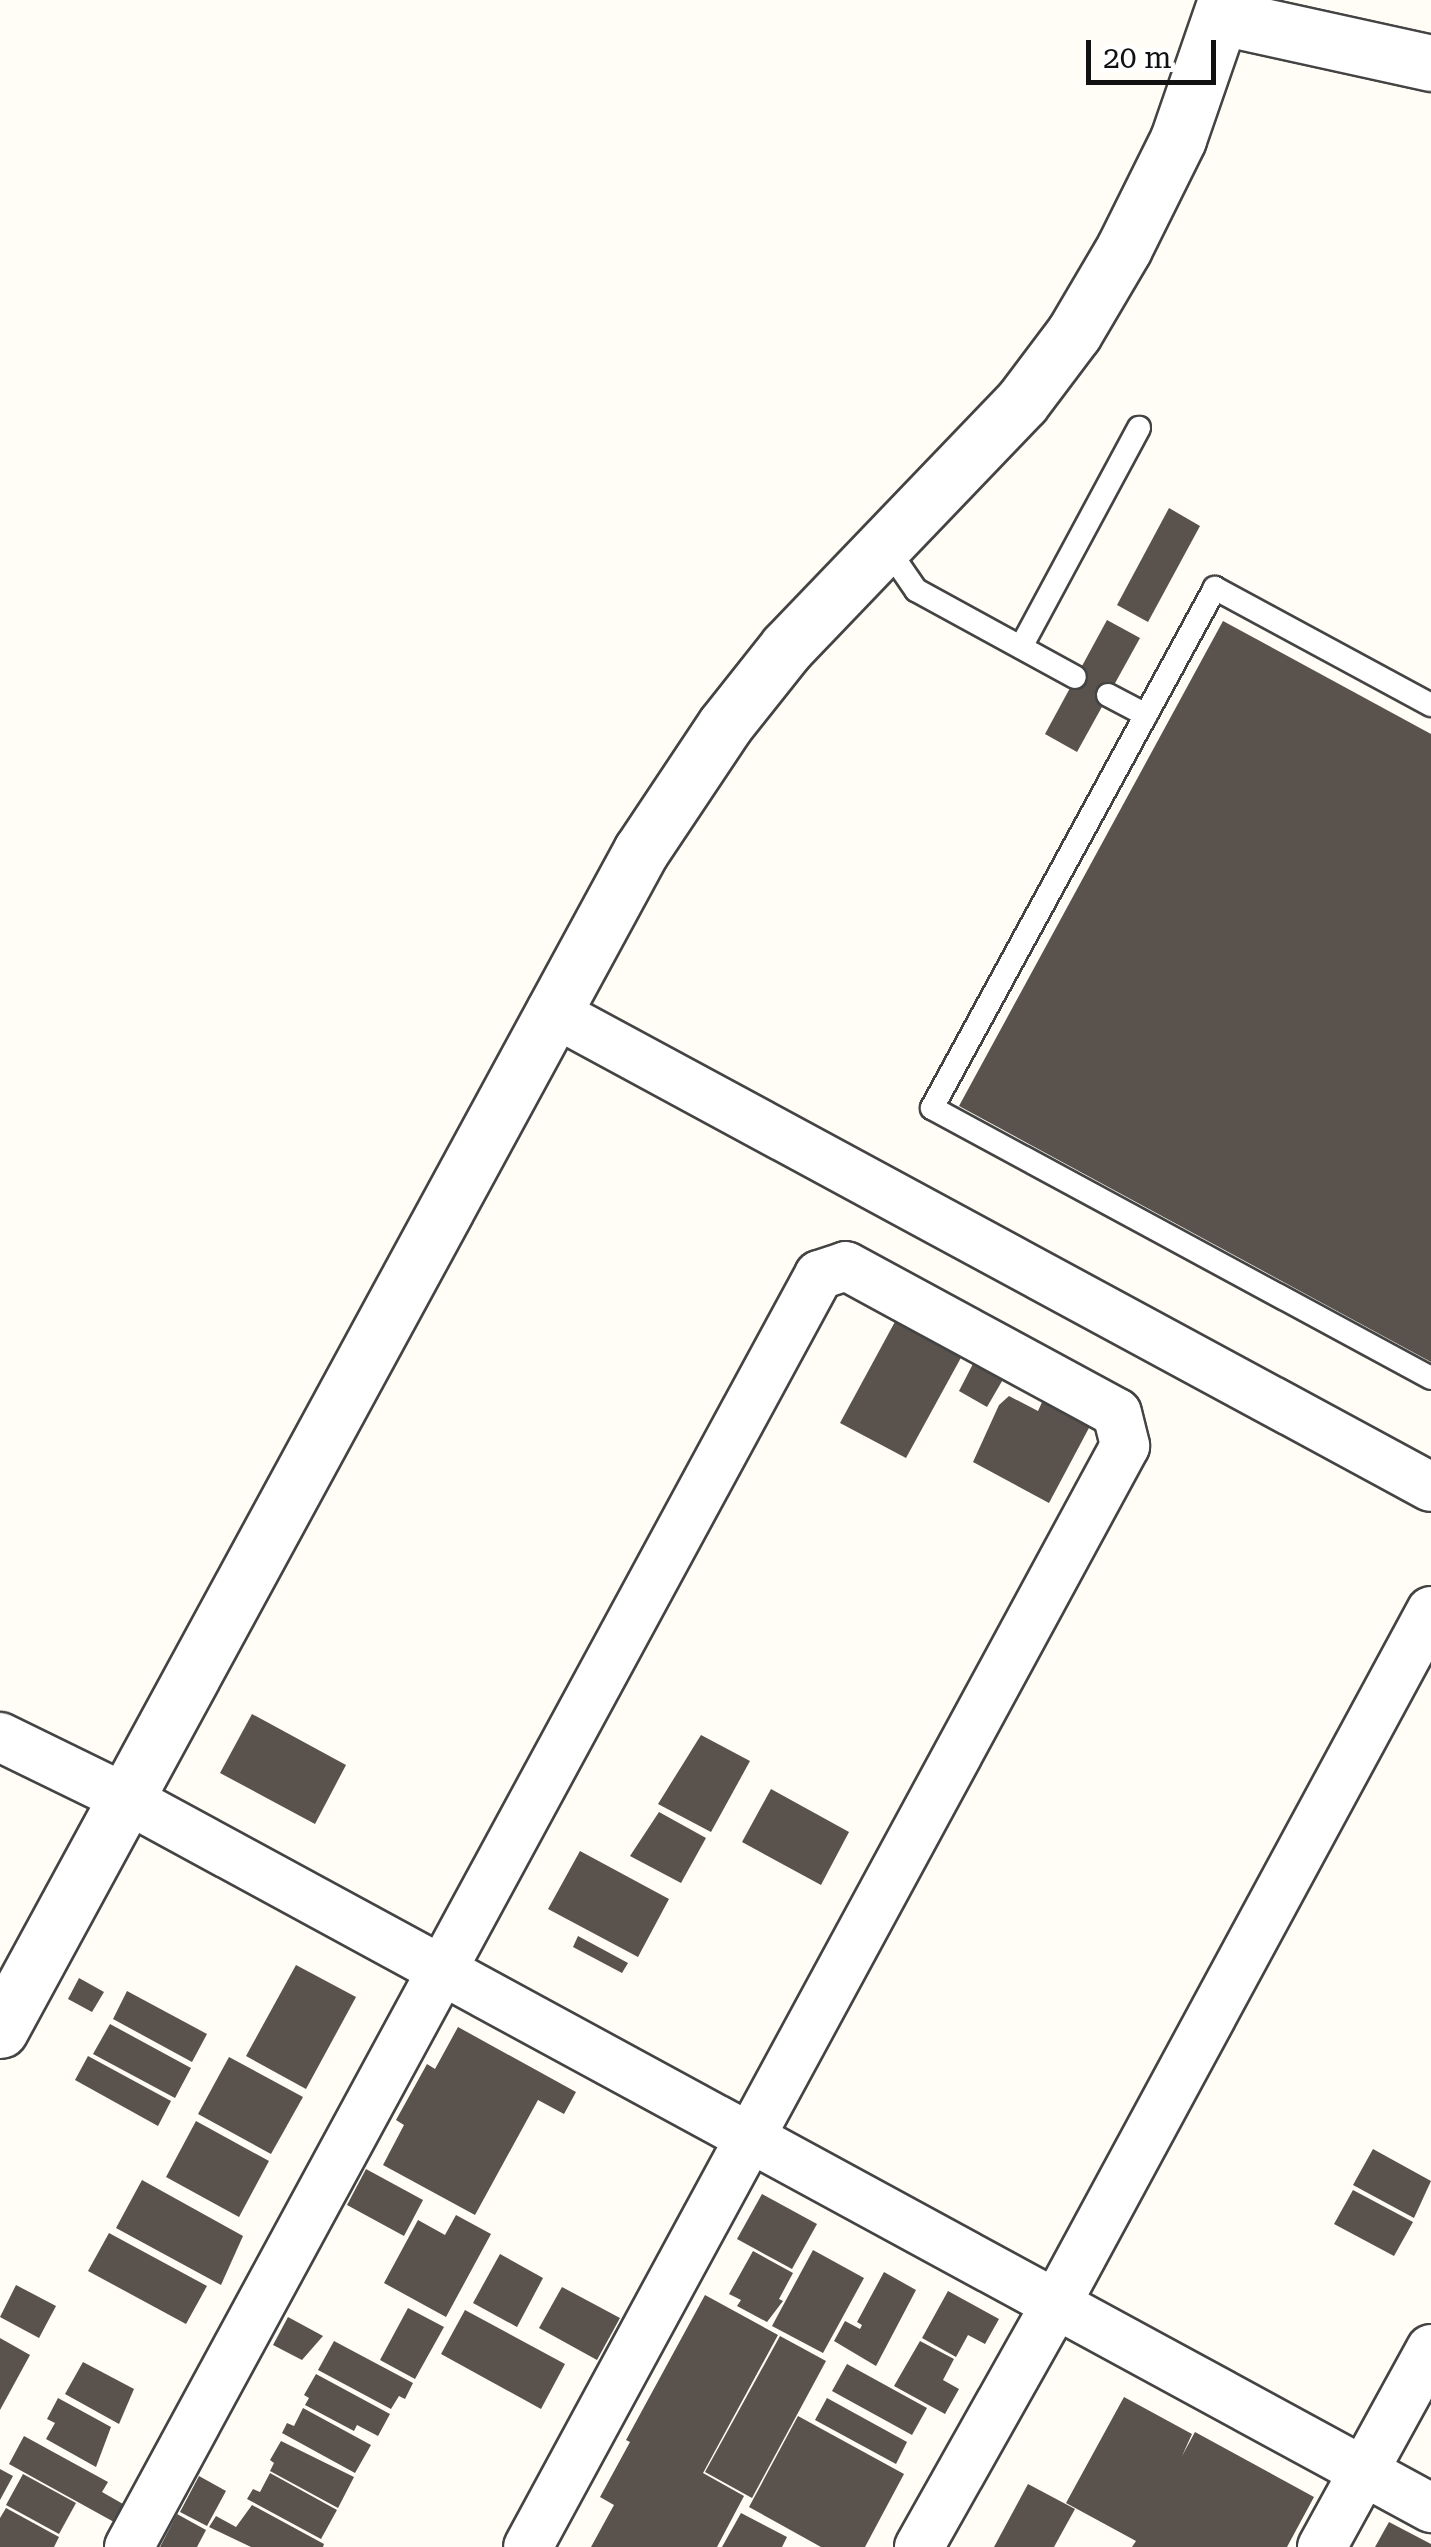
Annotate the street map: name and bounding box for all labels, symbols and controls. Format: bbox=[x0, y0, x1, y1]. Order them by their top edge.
scale bar bbox=[1091, 20, 1221, 82]
text: 20 m bbox=[1103, 40, 1172, 75]

